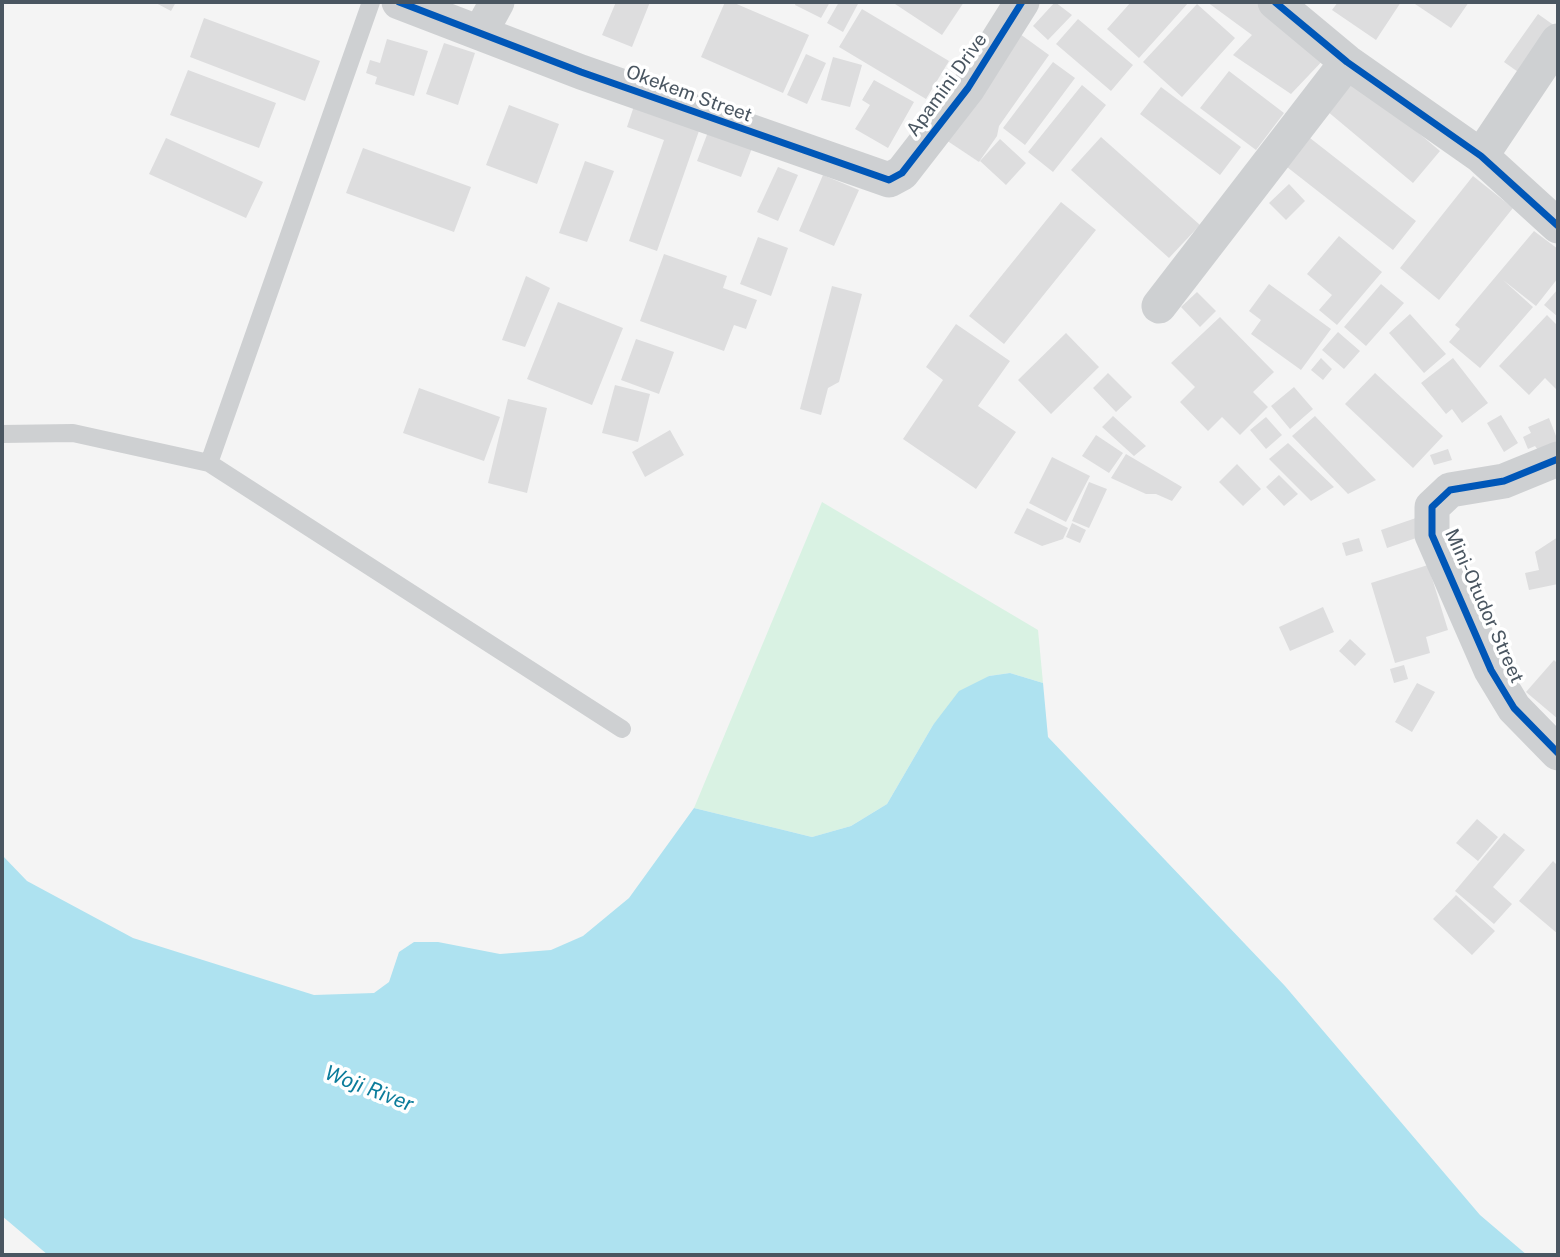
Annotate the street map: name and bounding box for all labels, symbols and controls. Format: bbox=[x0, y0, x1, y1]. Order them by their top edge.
street label: Apamini Drive bbox=[902, 29, 992, 141]
street label: Okekem Street bbox=[623, 61, 755, 127]
street label: Mini-Otudor Street bbox=[1440, 525, 1528, 687]
water label: Woji River bbox=[321, 1061, 417, 1117]

